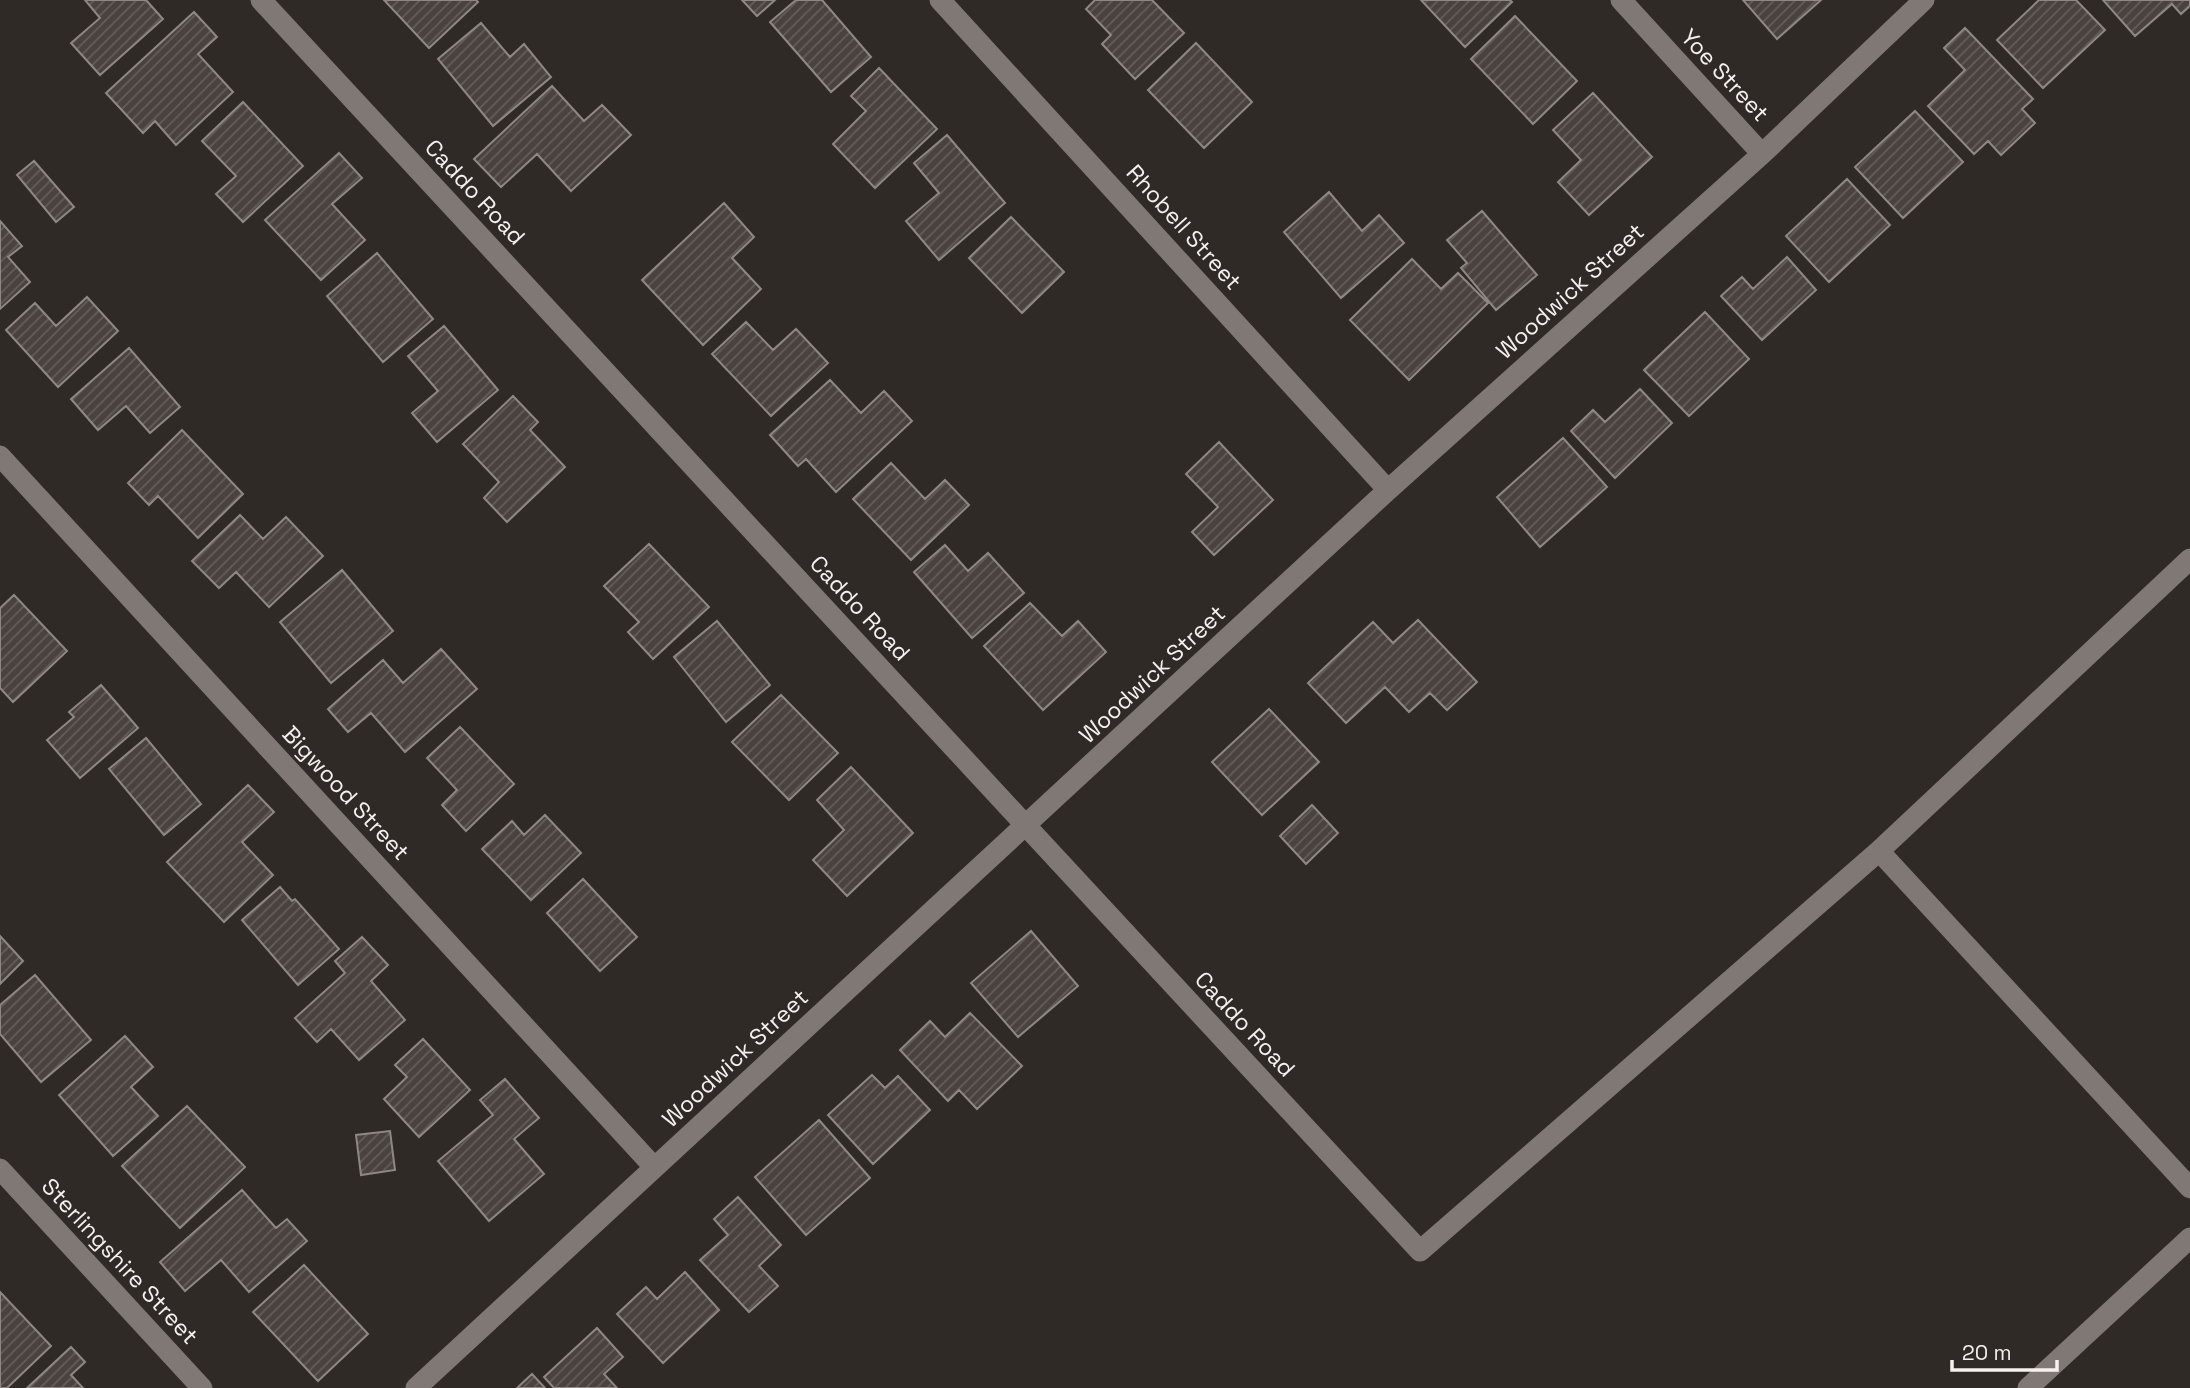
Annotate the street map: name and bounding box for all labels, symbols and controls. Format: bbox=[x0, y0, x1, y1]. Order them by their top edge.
street label: Yoe Street bbox=[1674, 22, 1776, 128]
street label: Caddo Road bbox=[418, 133, 532, 251]
street label: Rhobell Street bbox=[1120, 158, 1248, 296]
street label: Woodwick Street bbox=[1490, 216, 1650, 366]
street label: Caddo Road bbox=[803, 549, 917, 667]
street label: Woodwick Street bbox=[1072, 598, 1232, 750]
street label: Bigwood Street bbox=[276, 719, 416, 867]
street label: Caddo Road bbox=[1188, 965, 1302, 1083]
street label: Woodwick Street bbox=[655, 982, 815, 1134]
street label: Sterlingshire Street bbox=[35, 1172, 205, 1350]
scale bar bbox=[1952, 1328, 2057, 1372]
text: 20 m bbox=[1962, 1339, 2012, 1366]

